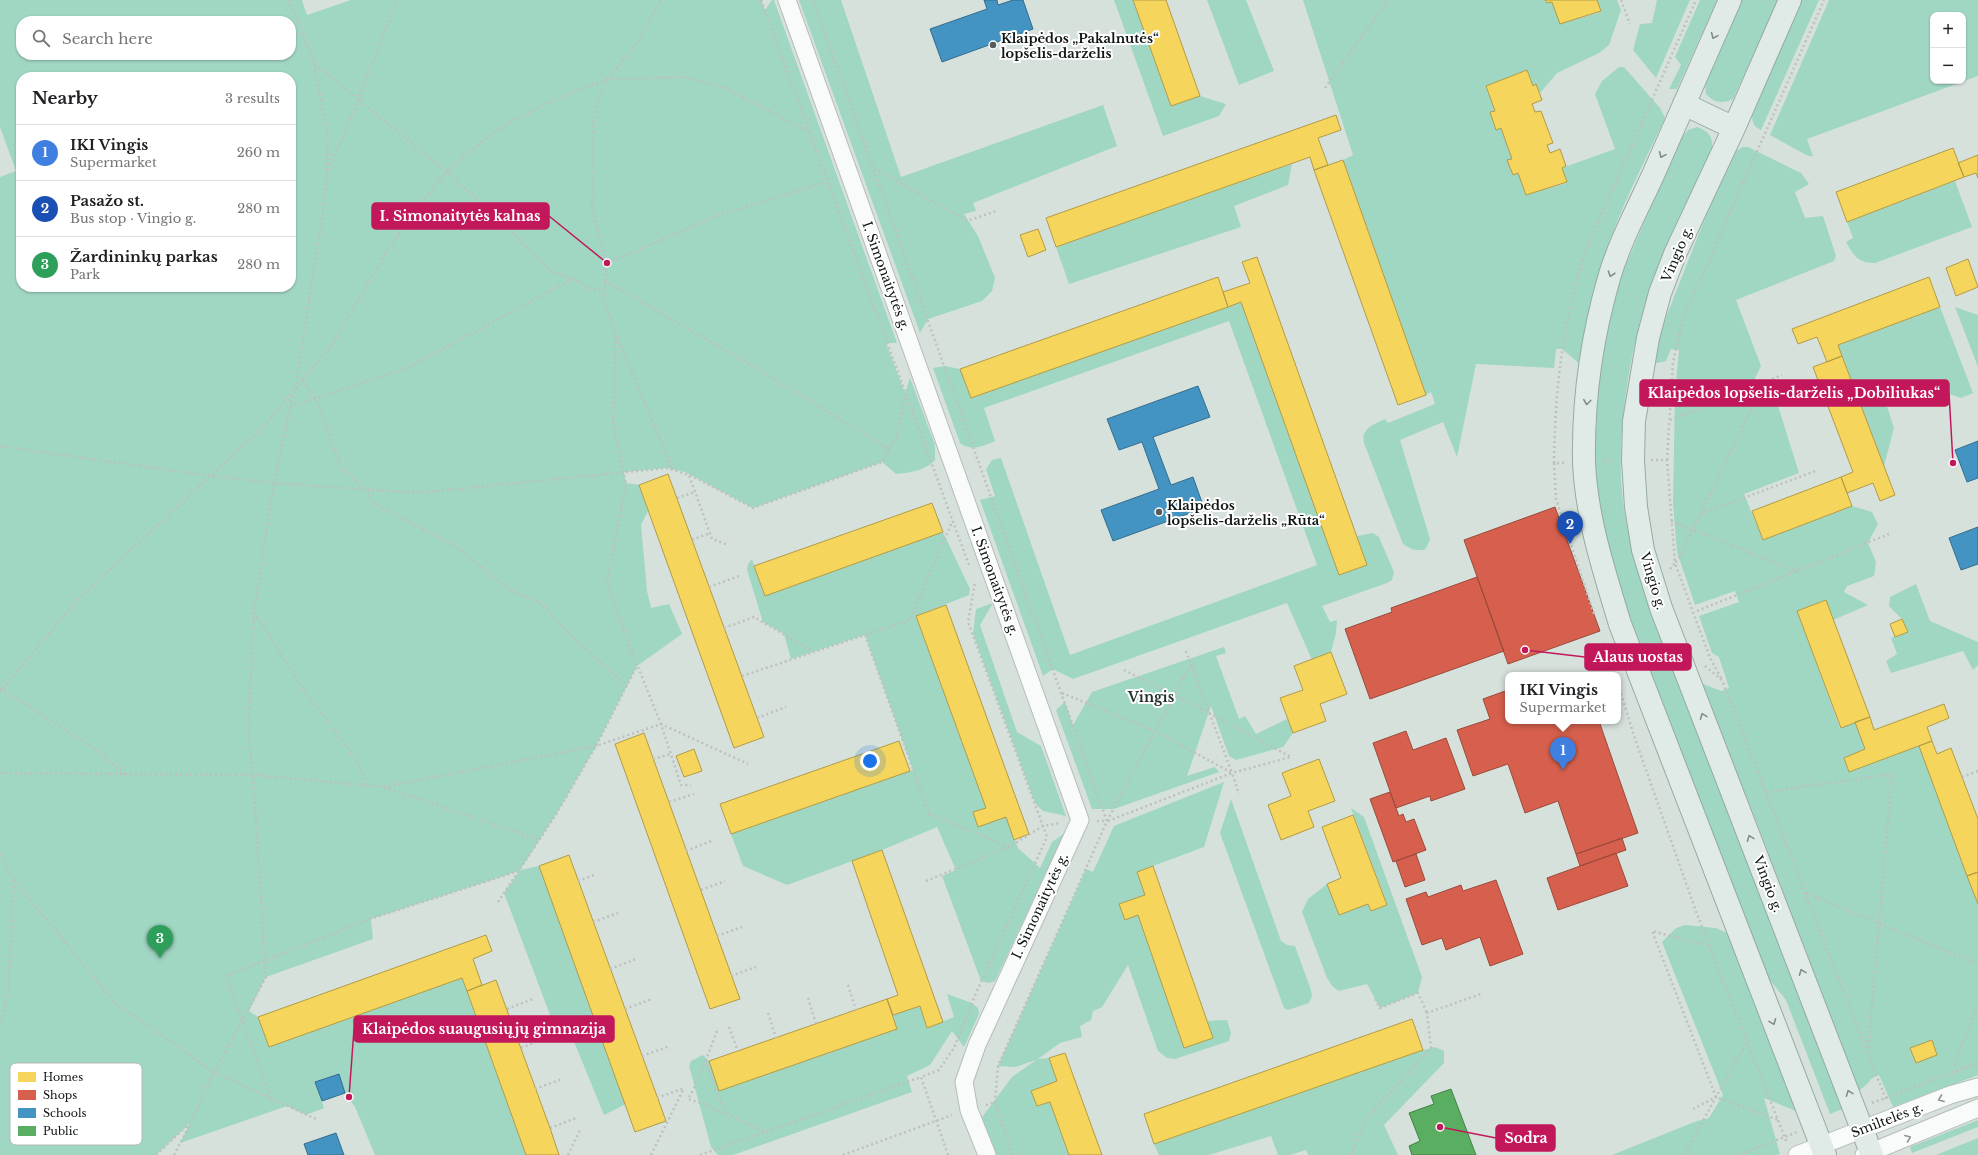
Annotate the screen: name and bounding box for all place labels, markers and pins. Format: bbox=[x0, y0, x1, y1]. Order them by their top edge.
place label: Klaipėdos „Pakalnutės“ lopšelis-darželis bbox=[1001, 30, 1159, 62]
marker: Klaipėdos „Pakalnutės“ lopšelis-darželis bbox=[988, 40, 998, 50]
callout: I. Simonaitytės kalnas bbox=[372, 203, 549, 229]
callout: Klaipėdos lopšelis-darželis „Dobiliukas“ bbox=[1640, 380, 1949, 406]
place label: Klaipėdos lopšelis-darželis „Rūta“ bbox=[1167, 497, 1325, 529]
marker: Klaipėdos lopšelis-darželis „Rūta“ bbox=[1154, 507, 1164, 517]
pin: 2 bbox=[1557, 511, 1583, 544]
callout: Alaus uostas bbox=[1585, 644, 1691, 670]
pin: 1 bbox=[1550, 737, 1576, 770]
pin: 3 bbox=[147, 925, 173, 958]
callout: Klaipėdos suaugusiųjų gimnazija bbox=[354, 1016, 614, 1042]
callout: Sodra bbox=[1496, 1125, 1555, 1151]

